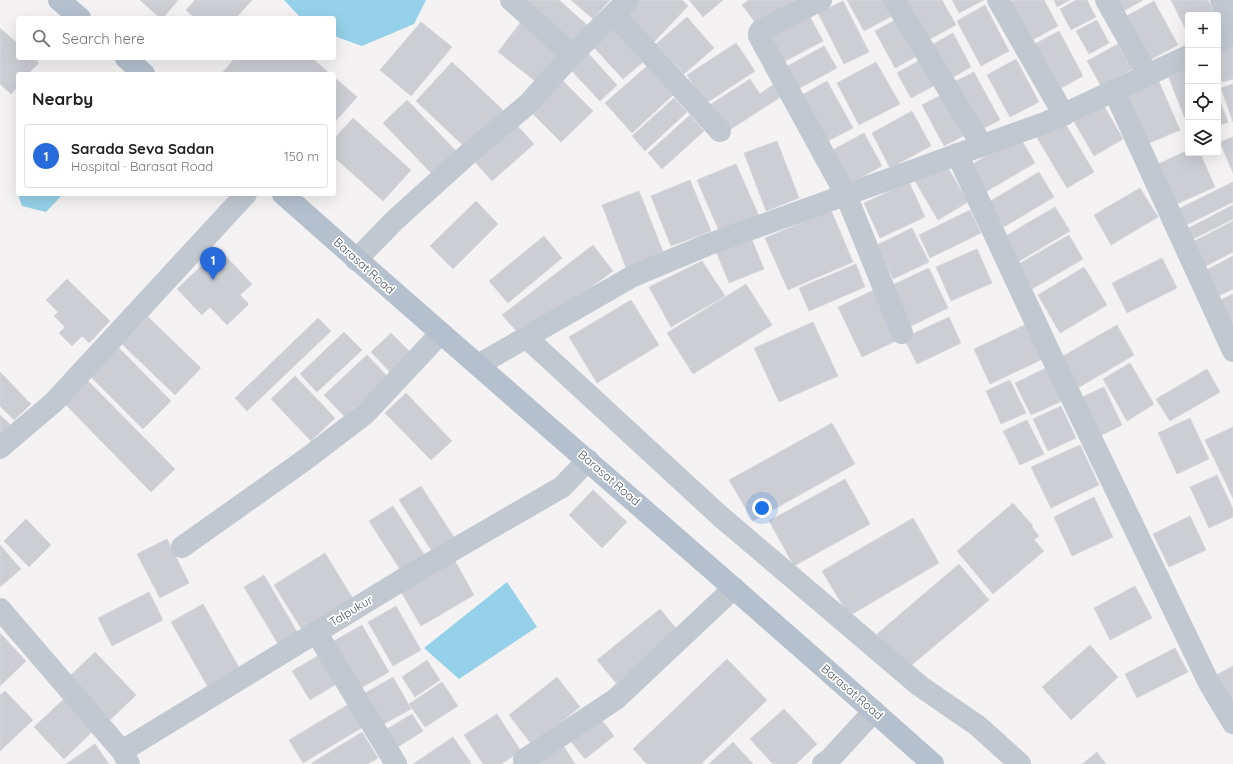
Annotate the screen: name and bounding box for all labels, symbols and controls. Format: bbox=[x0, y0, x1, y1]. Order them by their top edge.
map controls bbox=[1185, 12, 1221, 156]
button: + bbox=[1185, 12, 1221, 48]
search box bbox=[16, 16, 336, 60]
icon: search bbox=[30, 27, 52, 49]
text: Search here bbox=[62, 29, 145, 48]
button: − bbox=[1185, 48, 1221, 84]
button: locate bbox=[1185, 84, 1221, 120]
text: Nearby bbox=[32, 88, 93, 109]
button: layers bbox=[1185, 120, 1221, 156]
text: Sarada Seva Sadan bbox=[71, 139, 214, 158]
text: 1 bbox=[43, 148, 49, 164]
text: 150 m bbox=[284, 148, 319, 164]
text: Hospital · Barasat Road bbox=[71, 158, 213, 174]
street label: Barasat Road bbox=[331, 234, 398, 297]
pin: 1 bbox=[200, 247, 226, 280]
street label: Barasat Road bbox=[575, 447, 643, 509]
your location bbox=[752, 498, 772, 518]
street label: Talpukur bbox=[326, 592, 375, 629]
street label: Barasat Road bbox=[818, 661, 886, 723]

